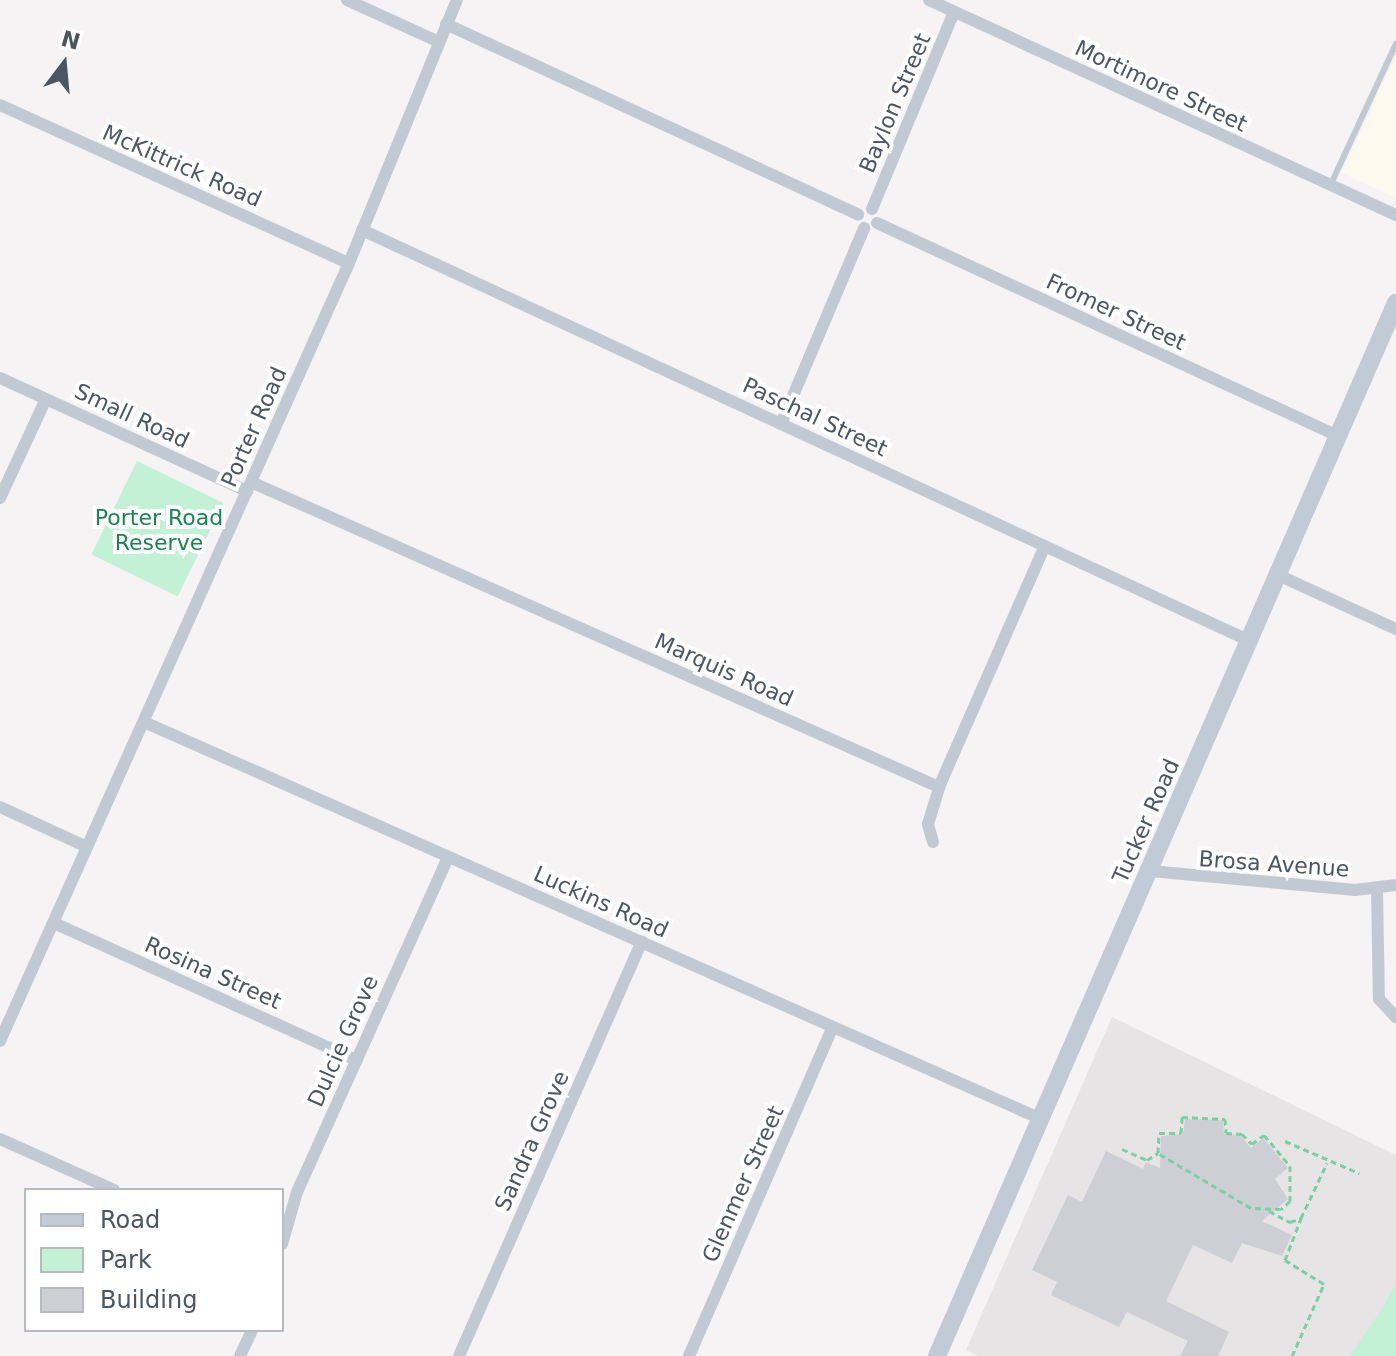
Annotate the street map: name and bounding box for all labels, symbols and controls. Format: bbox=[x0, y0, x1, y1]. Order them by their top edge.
north arrow bbox=[24, 24, 104, 104]
text: N bbox=[58, 26, 83, 55]
street label: Baylon Street bbox=[854, 29, 936, 177]
street label: Mortimore Street bbox=[1071, 35, 1251, 137]
street label: McKittrick Road bbox=[98, 119, 266, 213]
street label: Fromer Street bbox=[1042, 268, 1190, 356]
street label: Porter Road bbox=[216, 363, 292, 491]
street label: Paschal Street bbox=[738, 372, 892, 462]
street label: Small Road bbox=[71, 378, 193, 454]
park label: Porter Road Reserve bbox=[95, 504, 223, 556]
street label: Marquis Road bbox=[651, 628, 797, 712]
street label: Tucker Road bbox=[1107, 755, 1185, 887]
street label: Brosa Avenue bbox=[1198, 846, 1350, 882]
street label: Luckins Road bbox=[530, 861, 672, 943]
street label: Rosina Street bbox=[141, 931, 285, 1015]
street label: Dulcie Grove bbox=[302, 971, 384, 1111]
street label: Sandra Grove bbox=[489, 1067, 575, 1215]
street label: Glenmer Street bbox=[697, 1102, 789, 1266]
legend bbox=[24, 1188, 284, 1332]
text: Road bbox=[100, 1206, 160, 1234]
text: Park bbox=[100, 1246, 152, 1274]
text: Building bbox=[100, 1286, 197, 1314]

